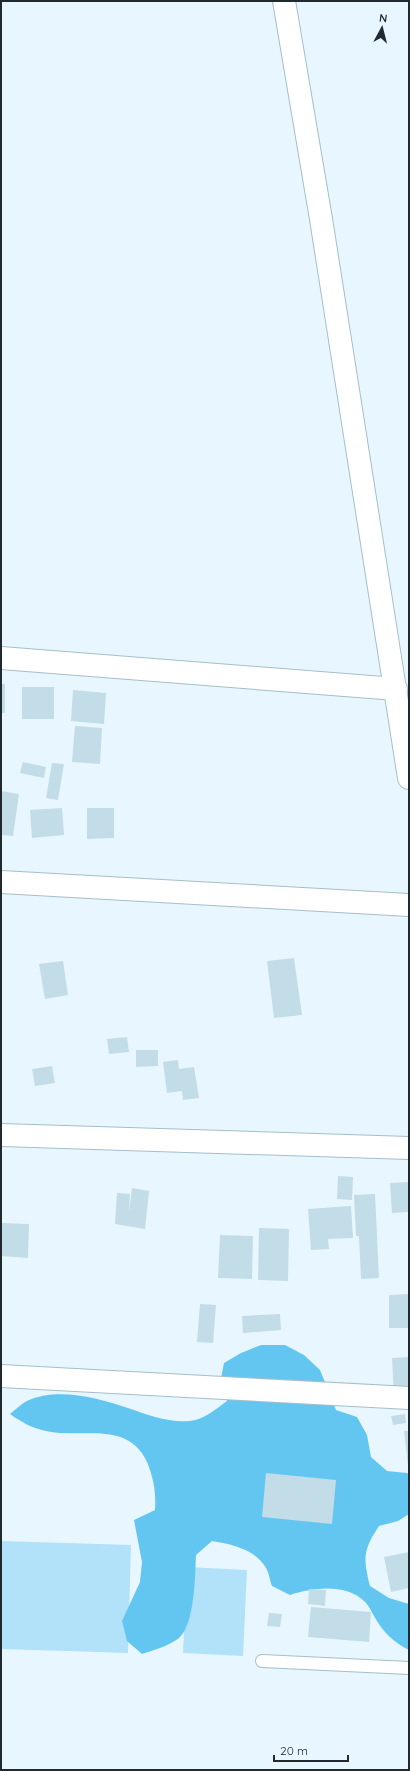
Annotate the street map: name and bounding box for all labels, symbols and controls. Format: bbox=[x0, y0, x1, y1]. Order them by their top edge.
north arrow bbox=[362, 8, 402, 48]
text: N bbox=[378, 11, 388, 26]
scale bar bbox=[274, 1737, 348, 1763]
text: 20 m bbox=[280, 1743, 308, 1758]

